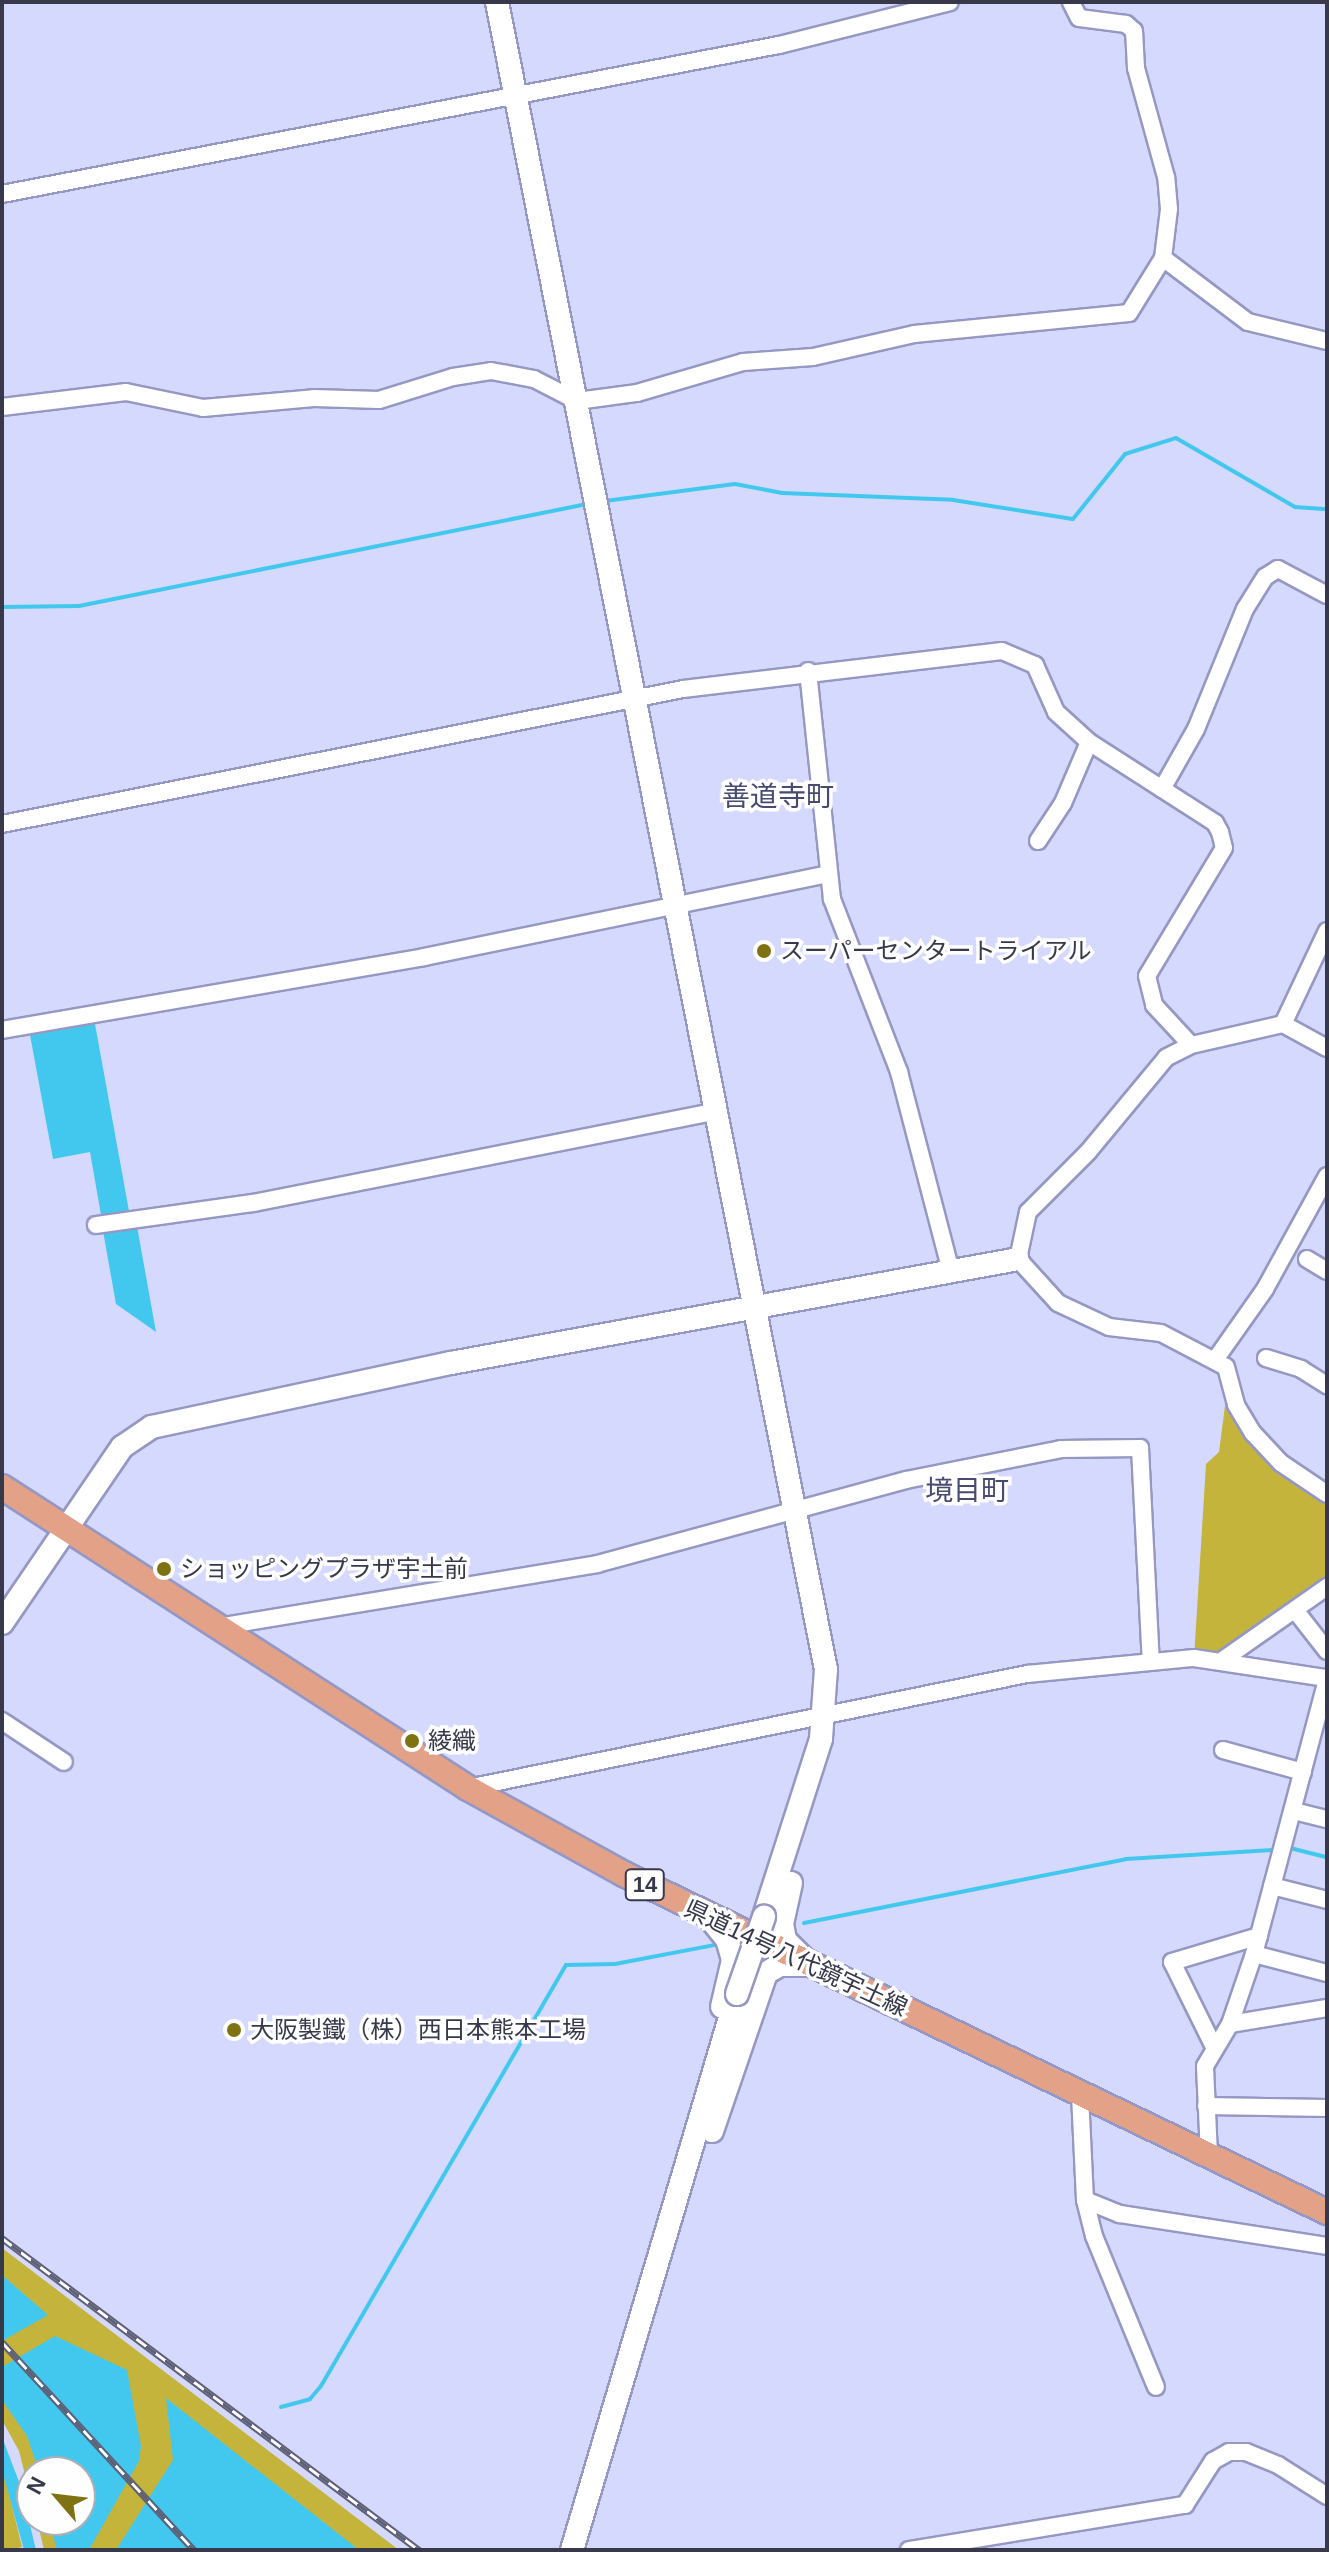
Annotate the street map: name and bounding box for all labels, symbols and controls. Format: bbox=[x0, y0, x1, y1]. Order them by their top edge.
district label: 善道寺町 bbox=[722, 780, 834, 814]
place label: スーパーセンタートライアル bbox=[780, 937, 1092, 965]
marker: スーパーセンタートライアル bbox=[755, 942, 773, 960]
district label: 境目町 bbox=[925, 1474, 1009, 1508]
place label: ショッピングプラザ宇土前 bbox=[180, 1555, 468, 1583]
marker: ショッピングプラザ宇土前 bbox=[155, 1560, 173, 1578]
place label: 綾織 bbox=[428, 1727, 476, 1755]
marker: 綾織 bbox=[403, 1732, 421, 1750]
road number: 14 bbox=[623, 1867, 667, 1903]
street label: 県道14号八代鏡宇土線 bbox=[680, 1894, 912, 2022]
place label: 大阪製鐵（株）西日本熊本工場 bbox=[250, 2016, 586, 2044]
marker: 大阪製鐵（株）西日本熊本工場 bbox=[225, 2021, 243, 2039]
north arrow bbox=[16, 2456, 96, 2536]
text: N bbox=[21, 2473, 51, 2498]

